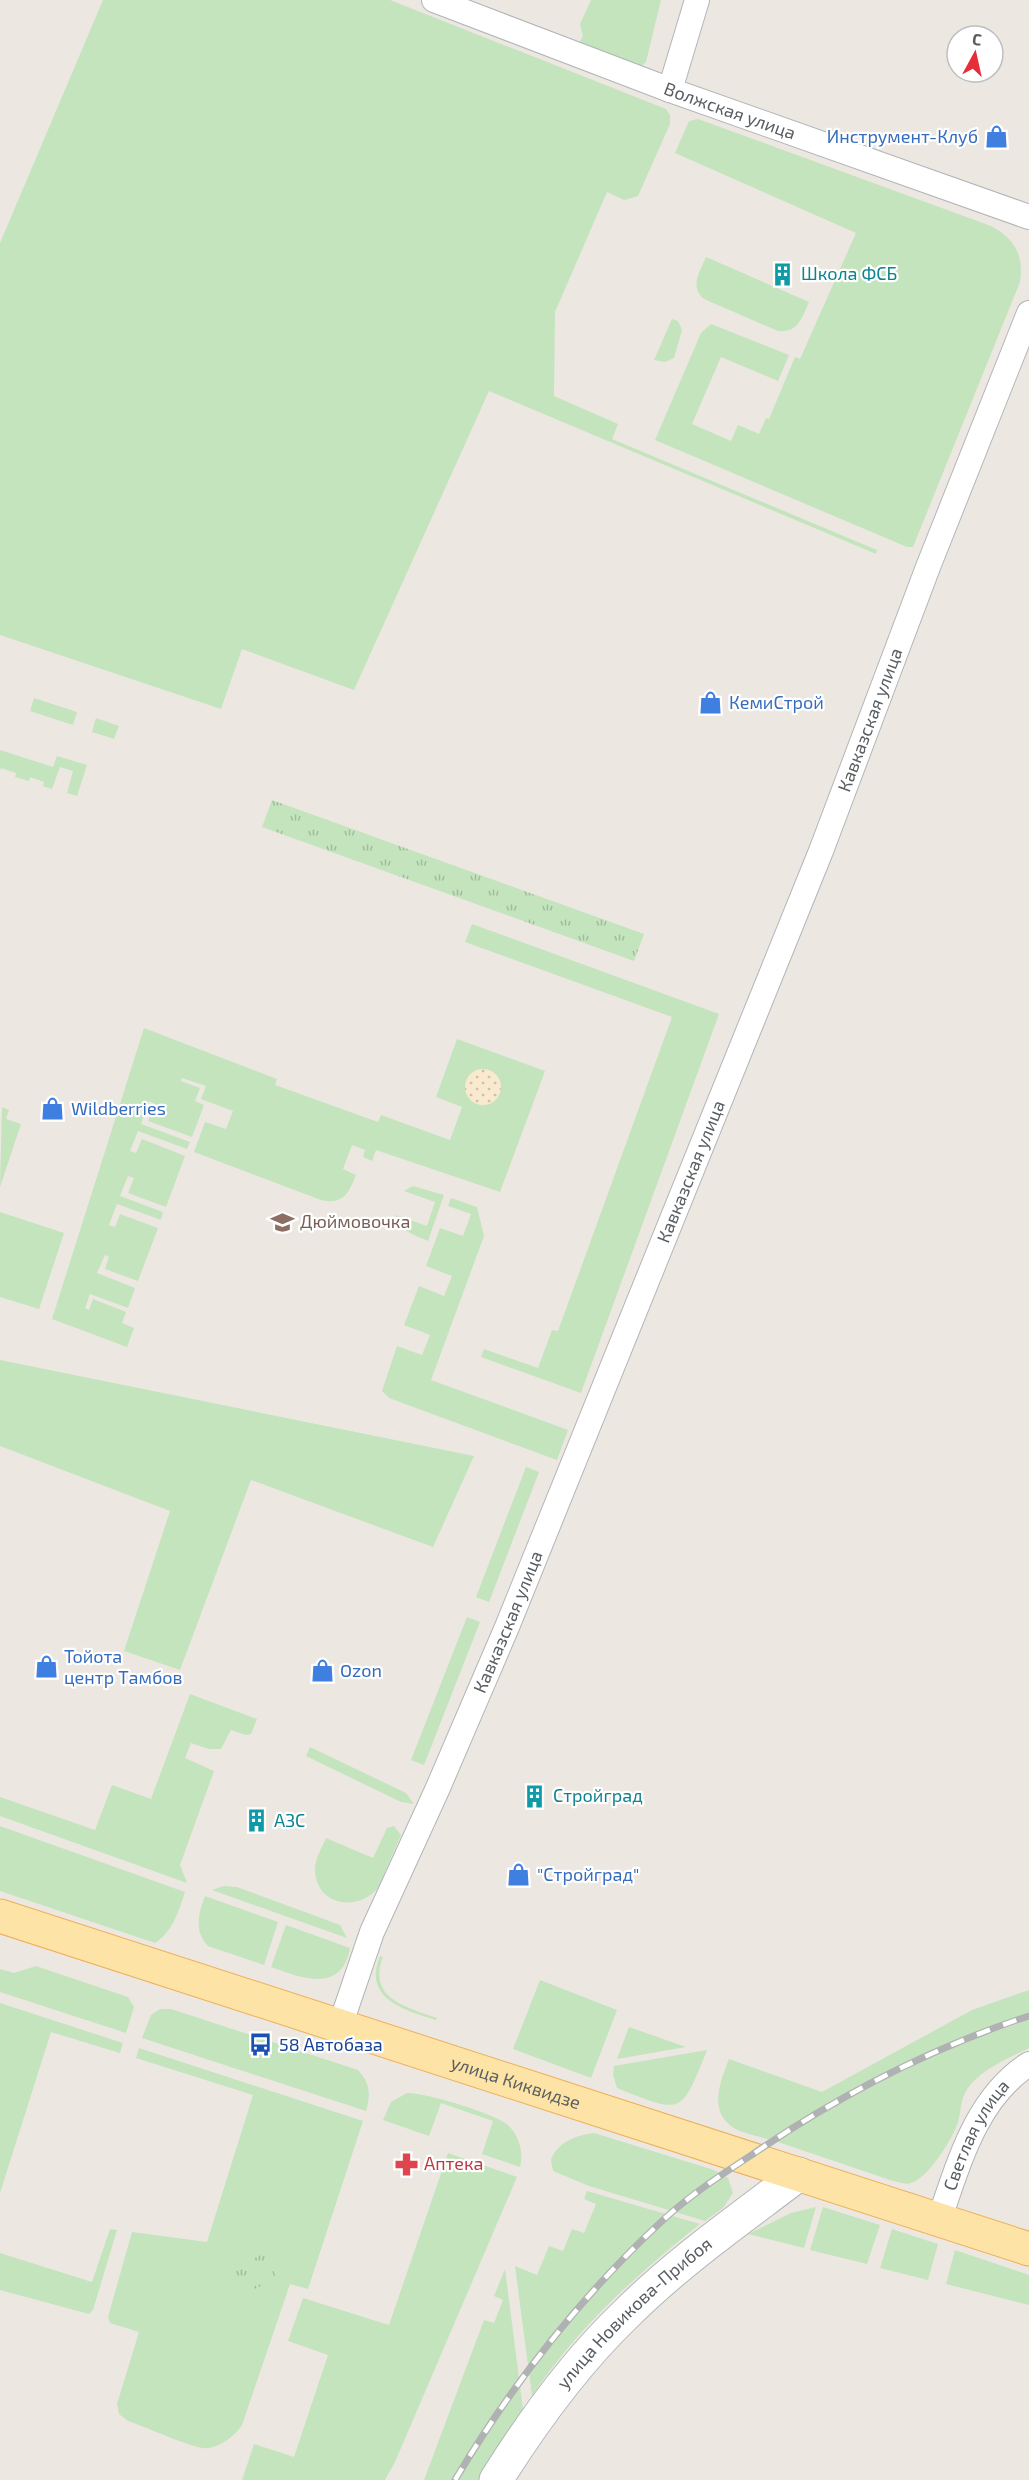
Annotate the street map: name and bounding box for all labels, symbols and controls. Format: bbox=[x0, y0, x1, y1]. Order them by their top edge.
north arrow bbox=[945, 24, 1005, 84]
text: С bbox=[971, 29, 983, 49]
street label: Волжская улица bbox=[661, 77, 799, 144]
shop icon: Инструмент-Клуб bbox=[983, 124, 1009, 150]
place label: Инструмент-Клуб bbox=[827, 125, 978, 147]
building icon: Школа ФСБ bbox=[770, 261, 796, 287]
place label: Школа ФСБ bbox=[801, 262, 897, 284]
street label: Кавказская улица bbox=[832, 645, 906, 795]
shop icon: КемиСтрой bbox=[698, 690, 724, 716]
place label: КемиСтрой bbox=[729, 691, 824, 713]
shop icon: Wildberries bbox=[40, 1096, 66, 1122]
place label: Wildberries bbox=[71, 1097, 166, 1119]
street label: Кавказская улица bbox=[652, 1097, 729, 1246]
school or university icon: Дюймовочка bbox=[269, 1209, 295, 1235]
place label: Дюймовочка bbox=[300, 1210, 410, 1232]
street label: Кавказская улица bbox=[468, 1547, 547, 1696]
place label: Тойота центр Тамбов bbox=[64, 1645, 183, 1688]
shop icon: Тойота центр Тамбов bbox=[33, 1654, 59, 1680]
shop icon: Ozon bbox=[309, 1658, 335, 1684]
place label: Ozon bbox=[340, 1659, 382, 1681]
building icon: Стройград bbox=[522, 1783, 548, 1809]
place label: Стройград bbox=[553, 1784, 643, 1806]
building icon: АЗС bbox=[243, 1808, 269, 1834]
place label: АЗС bbox=[274, 1809, 305, 1831]
shop icon: "Стройград" bbox=[506, 1862, 532, 1888]
place label: "Стройград" bbox=[537, 1863, 639, 1885]
bus stop icon: 58 Автобаза bbox=[248, 2032, 274, 2058]
place label: 58 Автобаза bbox=[279, 2033, 383, 2055]
street label: улица Киквидзе bbox=[448, 2051, 584, 2113]
street label: Светлая улица bbox=[938, 2074, 1013, 2193]
pharmacy icon: Аптека bbox=[393, 2151, 419, 2177]
place label: Аптека bbox=[424, 2152, 484, 2174]
street label: улица Новикова-Прибоя bbox=[551, 2232, 716, 2393]

